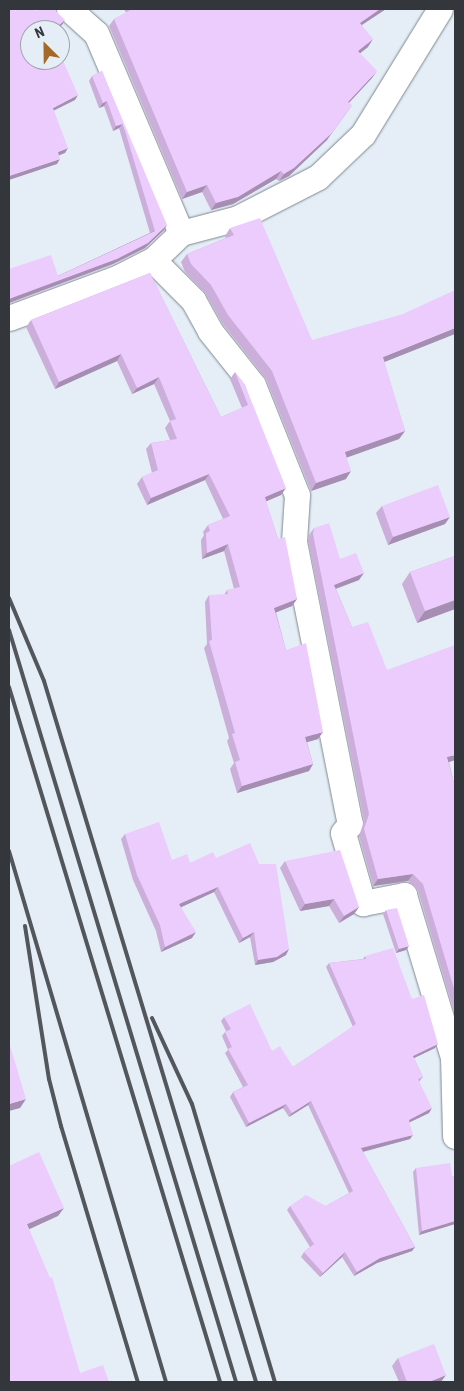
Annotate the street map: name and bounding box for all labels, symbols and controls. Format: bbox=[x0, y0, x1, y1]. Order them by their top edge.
north arrow bbox=[20, 20, 70, 70]
text: N bbox=[32, 23, 47, 41]

